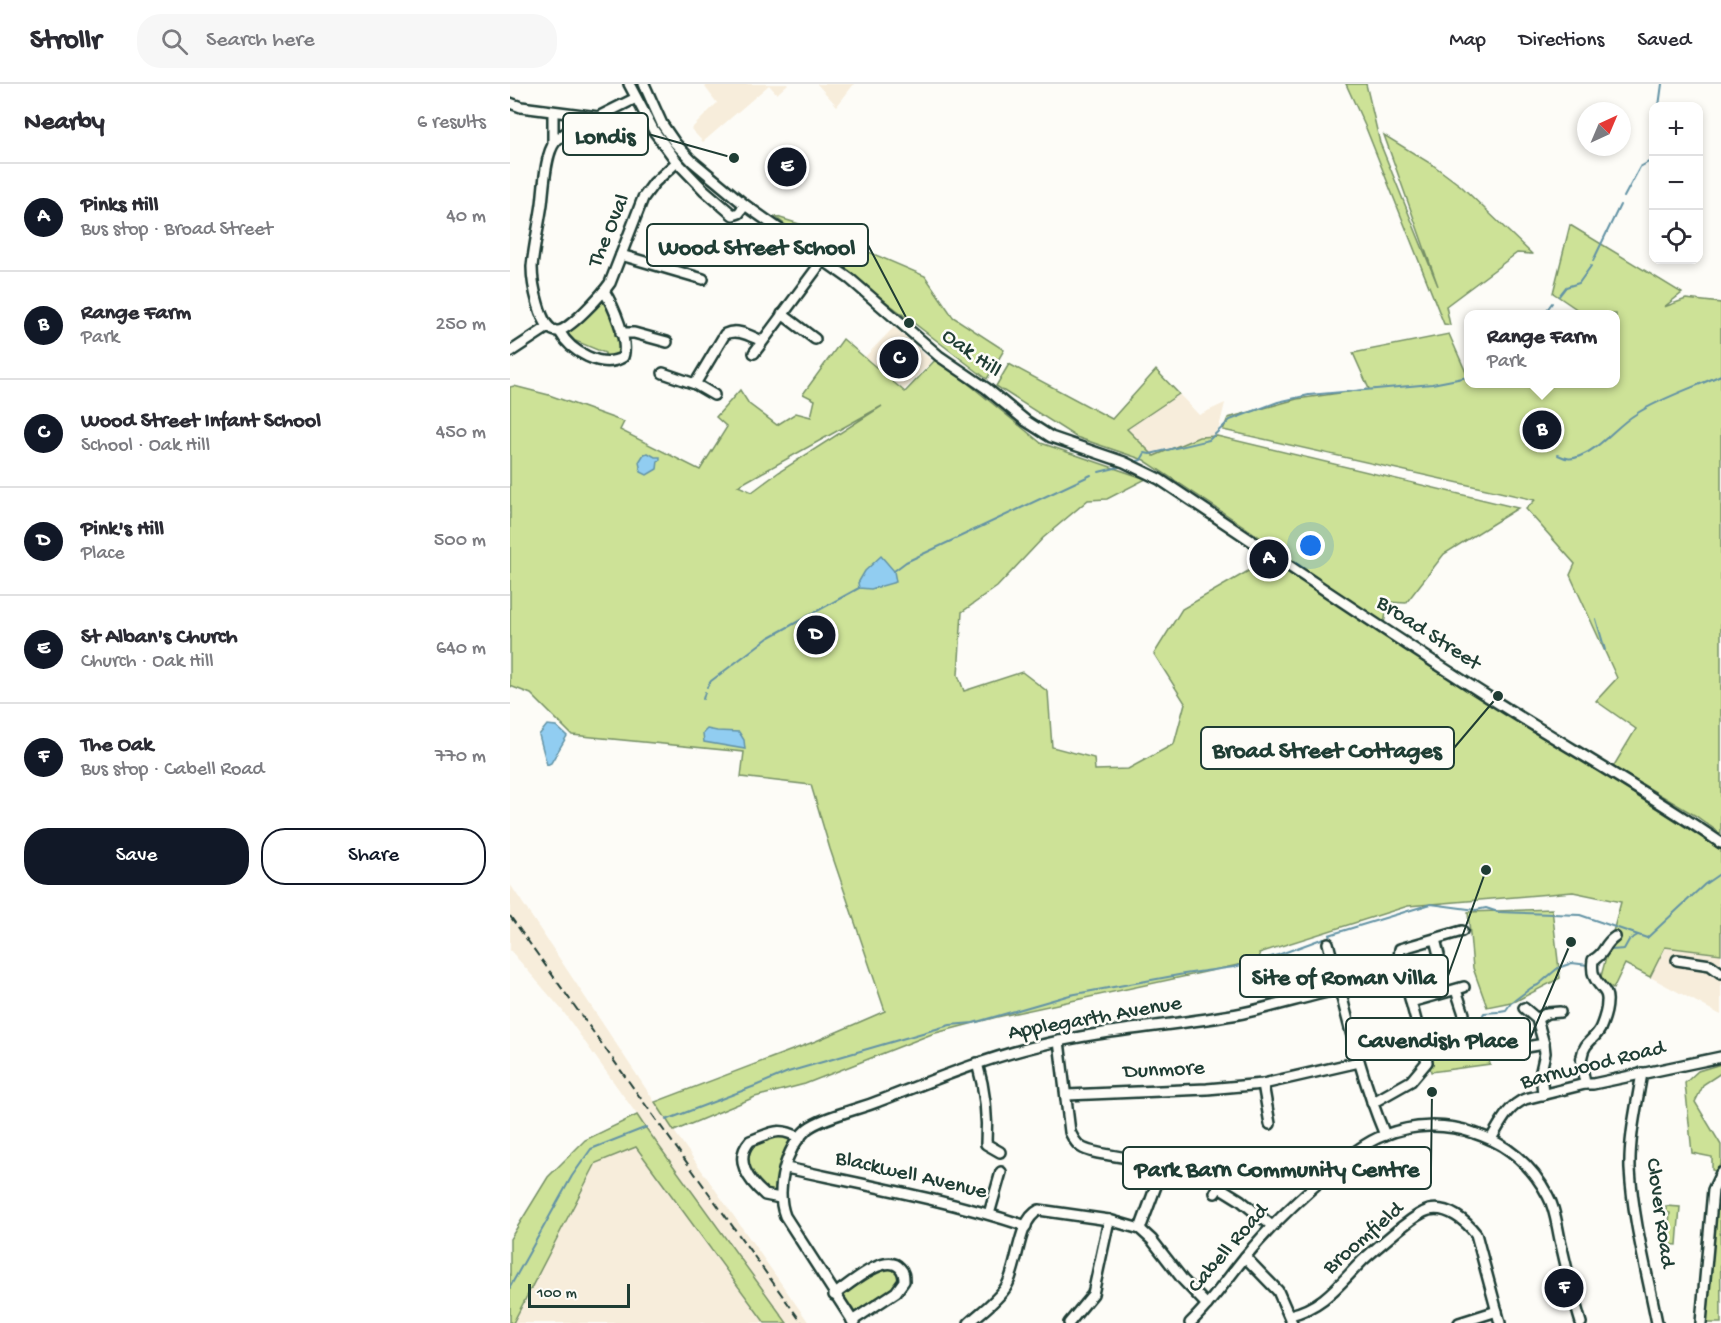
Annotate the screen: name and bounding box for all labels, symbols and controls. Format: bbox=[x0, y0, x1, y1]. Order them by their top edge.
search box bbox=[137, 14, 557, 68]
text: Strollr bbox=[30, 25, 101, 58]
icon: search bbox=[158, 25, 191, 58]
text: Search here bbox=[206, 28, 315, 54]
text: Map bbox=[1449, 29, 1486, 54]
text: Directions bbox=[1519, 29, 1604, 54]
text: Saved bbox=[1637, 29, 1691, 54]
north arrow bbox=[1577, 102, 1631, 156]
map controls bbox=[1649, 102, 1703, 264]
button: + bbox=[1649, 102, 1703, 156]
text: Nearby bbox=[24, 108, 105, 139]
text: 6 results bbox=[417, 112, 486, 135]
callout: Londis bbox=[563, 113, 648, 155]
text: Londis bbox=[575, 124, 637, 153]
pin: E bbox=[768, 144, 806, 190]
button: − bbox=[1649, 156, 1703, 210]
street label: The Oval bbox=[582, 190, 637, 273]
text: Pinks Hill bbox=[81, 193, 159, 219]
text: A bbox=[38, 206, 49, 229]
text: 40 m bbox=[446, 206, 486, 229]
button: locate bbox=[1649, 210, 1703, 264]
text: Bus stop · Broad Street bbox=[81, 219, 273, 242]
callout: Wood Street School bbox=[647, 224, 868, 266]
text: Wood Street School bbox=[657, 235, 856, 264]
text: Range Farm bbox=[81, 301, 191, 327]
popup bbox=[1464, 310, 1620, 388]
text: B bbox=[38, 314, 49, 337]
text: 250 m bbox=[435, 314, 486, 337]
street label: Oak Hill bbox=[936, 324, 1006, 384]
text: Range Farm bbox=[1487, 325, 1597, 351]
text: Park bbox=[81, 327, 119, 350]
pin: C bbox=[880, 336, 918, 382]
text: Park bbox=[1487, 351, 1525, 374]
pin: B bbox=[1522, 408, 1562, 452]
text: Wood Street Infant School bbox=[81, 409, 321, 435]
text: C bbox=[38, 422, 49, 445]
text: 450 m bbox=[436, 422, 486, 445]
text: School · Oak Hill bbox=[81, 435, 210, 458]
text: Pink's Hill bbox=[81, 517, 164, 543]
text: D bbox=[37, 530, 50, 553]
text: 500 m bbox=[434, 530, 486, 553]
your location bbox=[1296, 531, 1325, 560]
pin: A bbox=[1250, 536, 1288, 582]
text: Place bbox=[81, 543, 125, 566]
street label: Broad Street bbox=[1370, 590, 1487, 679]
pin: D bbox=[796, 612, 836, 658]
text: St Alban's Church bbox=[81, 625, 238, 651]
text: E bbox=[37, 638, 50, 661]
text: 640 m bbox=[436, 638, 486, 661]
text: Church · Oak Hill bbox=[81, 651, 214, 674]
callout: Broad Street Cottages bbox=[1201, 727, 1454, 769]
text: The Oak bbox=[81, 733, 153, 759]
text: Broad Street Cottages bbox=[1211, 738, 1443, 767]
text: F bbox=[38, 746, 49, 769]
text: 770 m bbox=[435, 746, 486, 769]
text: Bus stop · Cabell Road bbox=[81, 759, 264, 782]
button: Save bbox=[24, 828, 249, 885]
button: Share bbox=[261, 828, 486, 885]
callout: Site of Roman Villa bbox=[1240, 955, 1448, 997]
text: Site of Roman Villa bbox=[1252, 965, 1438, 994]
street label: Applegarth Avenue bbox=[1006, 991, 1184, 1047]
callout: Cavendish Place bbox=[1346, 1018, 1530, 1060]
text: Cavendish Place bbox=[1358, 1028, 1519, 1057]
street label: Barnwood Road bbox=[1517, 1035, 1670, 1097]
street label: Dunmore bbox=[1121, 1056, 1206, 1086]
street label: Blackwell Avenue bbox=[832, 1146, 990, 1206]
callout: Park Barn Community Centre bbox=[1123, 1147, 1431, 1189]
text: Park Barn Community Centre bbox=[1133, 1157, 1421, 1186]
street label: Clover Road bbox=[1638, 1157, 1680, 1272]
street label: Broomfield bbox=[1318, 1196, 1411, 1282]
street label: Cabell Road bbox=[1183, 1197, 1276, 1299]
pin: F bbox=[1544, 1266, 1584, 1310]
scale bar bbox=[528, 1281, 630, 1308]
text: 100 m bbox=[537, 1285, 577, 1304]

